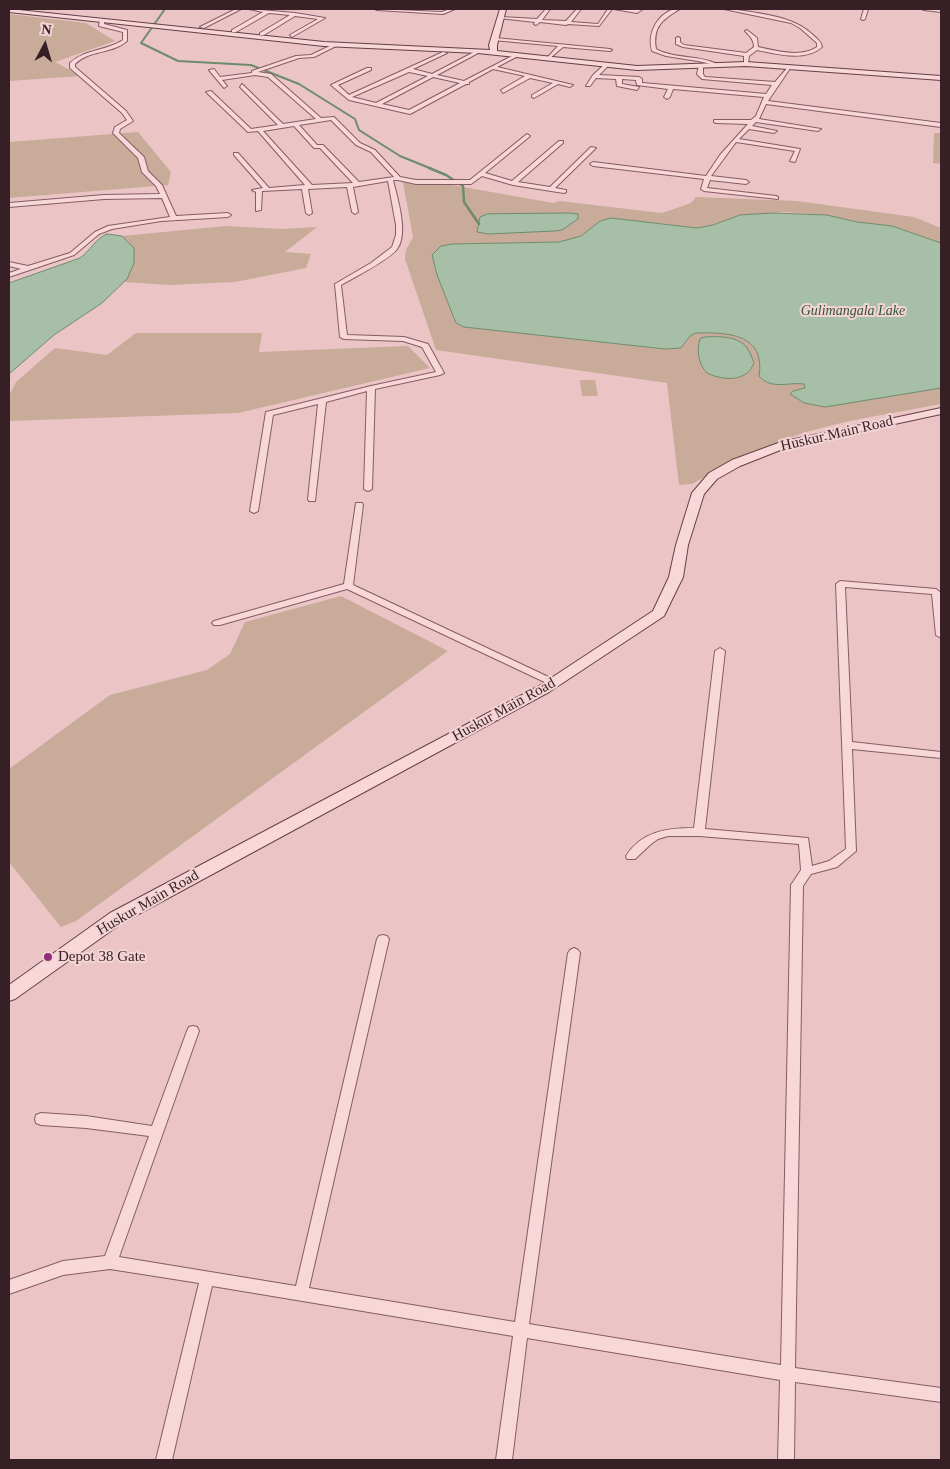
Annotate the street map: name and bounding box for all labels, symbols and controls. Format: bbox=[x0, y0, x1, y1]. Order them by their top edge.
north arrow bbox=[20, 20, 70, 70]
text: N bbox=[41, 22, 52, 38]
water label: Gulimangala Lake bbox=[801, 303, 905, 319]
street label: Huskur Main Road bbox=[779, 412, 895, 456]
street label: Huskur Main Road bbox=[449, 674, 559, 746]
street label: Huskur Main Road bbox=[94, 866, 202, 940]
place label: Depot 38 Gate bbox=[58, 948, 145, 966]
marker: Depot 38 Gate bbox=[42, 951, 54, 963]

